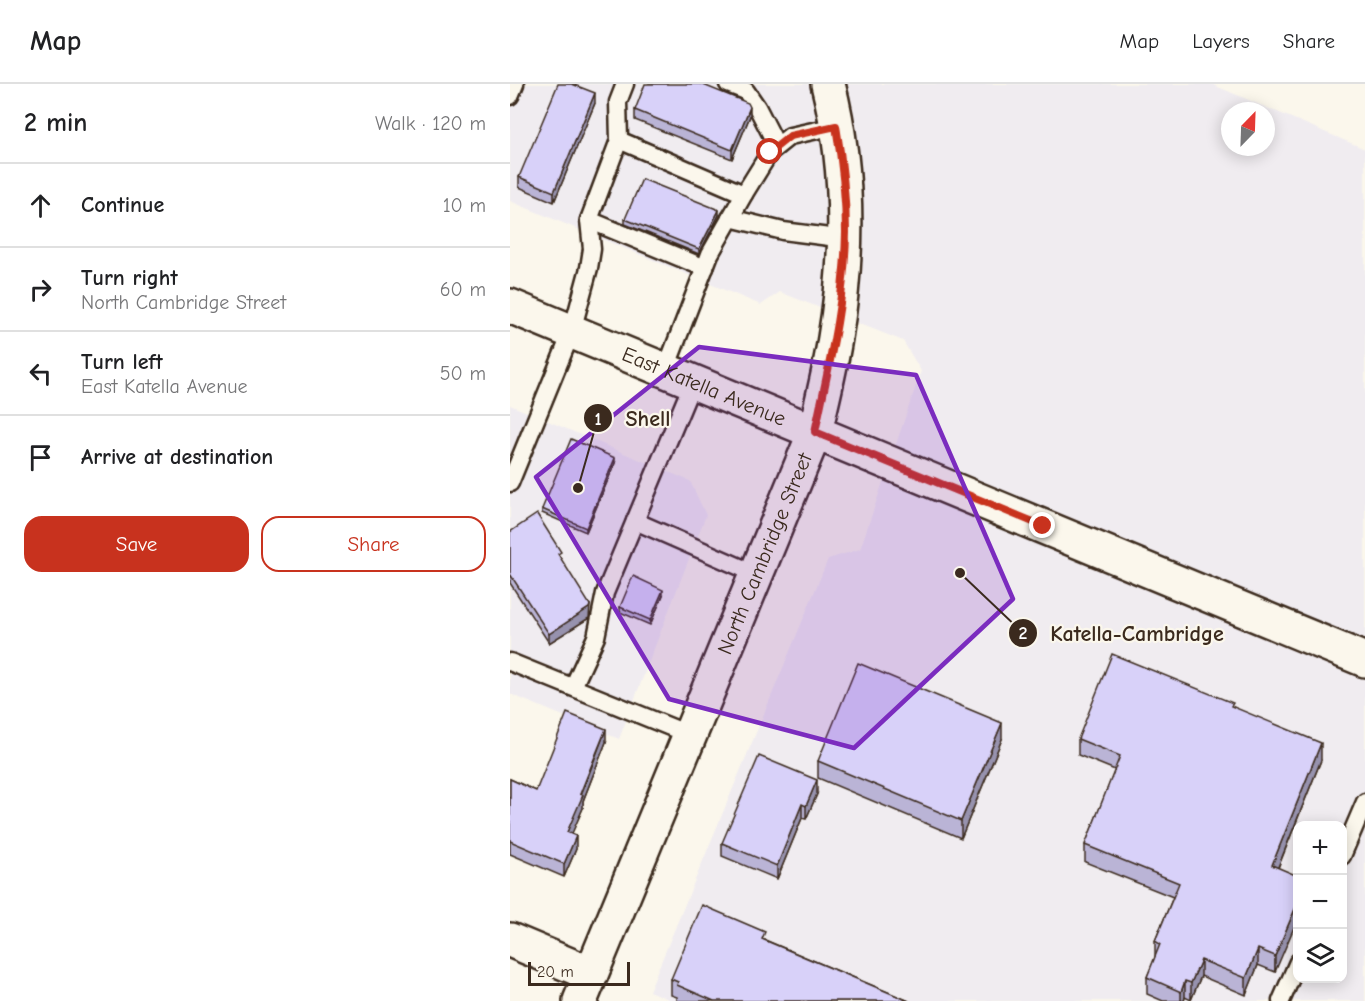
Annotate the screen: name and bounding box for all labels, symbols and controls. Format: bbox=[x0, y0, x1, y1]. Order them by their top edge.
text: Map bbox=[30, 25, 81, 57]
text: Map bbox=[1120, 29, 1159, 53]
text: Layers bbox=[1192, 29, 1250, 53]
text: Share bbox=[1283, 29, 1335, 53]
north arrow bbox=[1221, 102, 1275, 156]
text: 2 min bbox=[24, 108, 87, 138]
text: Walk · 120 m bbox=[375, 112, 486, 135]
route start bbox=[756, 138, 782, 164]
icon: ahead bbox=[24, 189, 57, 222]
text: Continue bbox=[81, 192, 164, 218]
text: 10 m bbox=[443, 194, 486, 217]
text: Turn right bbox=[81, 265, 178, 291]
icon: right bbox=[24, 273, 57, 306]
text: 60 m bbox=[440, 278, 486, 301]
text: North Cambridge Street bbox=[81, 291, 286, 314]
street label: East Katella Avenue bbox=[619, 342, 789, 431]
text: Turn left bbox=[81, 349, 163, 375]
icon: left bbox=[24, 357, 57, 390]
text: 50 m bbox=[440, 362, 486, 385]
text: East Katella Avenue bbox=[81, 375, 247, 398]
callout: Shell bbox=[583, 398, 682, 438]
text: Shell bbox=[626, 406, 670, 432]
text: 1 bbox=[594, 409, 602, 430]
icon: arrive bbox=[24, 441, 57, 474]
text: Arrive at destination bbox=[81, 444, 273, 470]
street label: North Cambridge Street bbox=[713, 449, 817, 658]
route end bbox=[1029, 512, 1055, 538]
button: Save bbox=[24, 516, 249, 572]
button: Share bbox=[261, 516, 486, 572]
callout: Katella-Cambridge bbox=[1008, 613, 1236, 653]
text: Katella-Cambridge bbox=[1050, 621, 1224, 647]
text: 2 bbox=[1019, 623, 1028, 644]
map controls bbox=[1293, 821, 1347, 983]
button: + bbox=[1293, 821, 1347, 875]
button: − bbox=[1293, 875, 1347, 929]
button: layers bbox=[1293, 929, 1347, 983]
scale bar bbox=[528, 959, 630, 986]
text: 20 m bbox=[537, 963, 574, 981]

